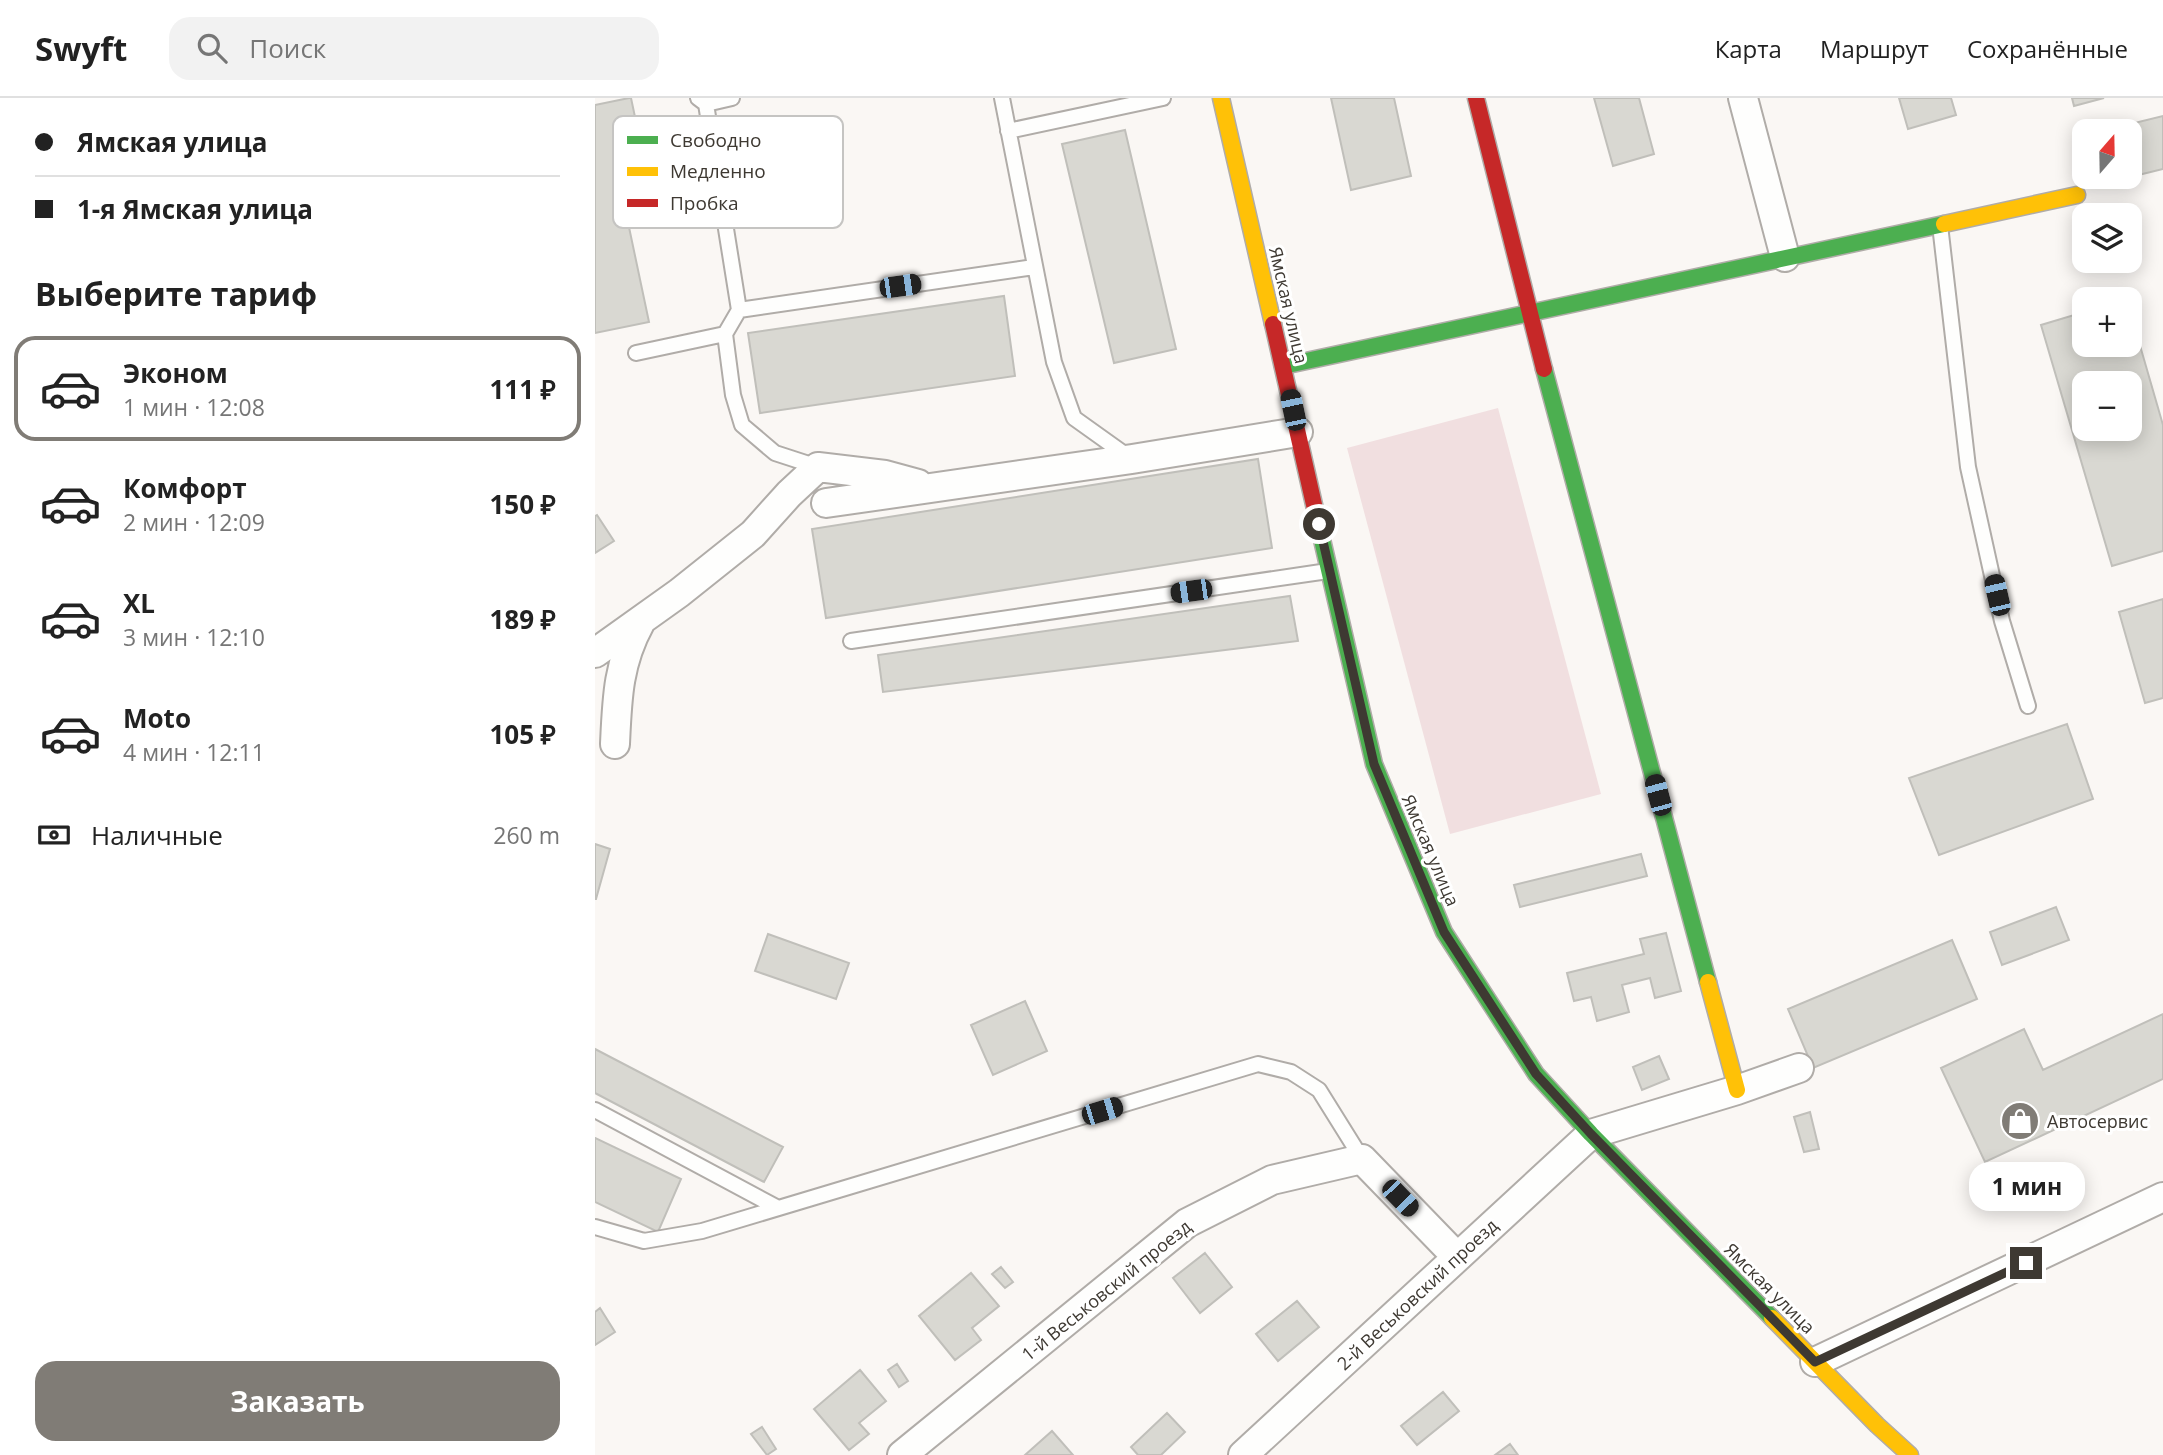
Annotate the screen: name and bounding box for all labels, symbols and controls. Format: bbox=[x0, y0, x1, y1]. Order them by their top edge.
search box bbox=[169, 17, 659, 80]
text: Swyft bbox=[35, 26, 127, 71]
icon: search bbox=[193, 29, 231, 67]
text: Поиск bbox=[249, 30, 326, 66]
text: Карта bbox=[1715, 32, 1782, 65]
text: Маршрут bbox=[1820, 32, 1929, 65]
text: Сохранённые bbox=[1967, 32, 2128, 65]
legend bbox=[613, 116, 843, 228]
north arrow bbox=[2072, 119, 2142, 189]
map controls bbox=[2072, 119, 2142, 441]
text: Ямская улица bbox=[77, 124, 267, 160]
text: Свободно bbox=[670, 127, 761, 153]
text: Медленно bbox=[670, 158, 766, 184]
text: Пробка bbox=[670, 190, 739, 216]
text: 1-я Ямская улица bbox=[77, 191, 313, 227]
button: layers bbox=[2072, 203, 2142, 273]
street label: Ямская улица bbox=[1264, 244, 1314, 366]
text: Выберите тариф bbox=[35, 272, 317, 315]
car bbox=[878, 273, 923, 299]
button: + bbox=[2072, 287, 2142, 357]
text: Эконом bbox=[123, 355, 228, 391]
icon: car bbox=[39, 357, 102, 420]
text: 111 ₽ bbox=[490, 371, 556, 407]
button: − bbox=[2072, 371, 2142, 441]
car bbox=[1279, 387, 1308, 433]
text: 1 мин · 12:08 bbox=[123, 391, 265, 423]
text: Комфорт bbox=[123, 470, 247, 506]
icon: car bbox=[39, 472, 102, 535]
text: 150 ₽ bbox=[490, 486, 556, 522]
text: 2 мин · 12:09 bbox=[123, 506, 265, 538]
route start bbox=[1303, 508, 1335, 540]
car bbox=[1983, 572, 2012, 618]
car bbox=[1169, 578, 1214, 604]
text: XL bbox=[123, 585, 155, 621]
icon: car bbox=[39, 587, 102, 650]
text: 189 ₽ bbox=[490, 601, 556, 637]
text: 3 мин · 12:10 bbox=[123, 621, 265, 653]
text: Moto bbox=[123, 700, 191, 736]
icon: car bbox=[39, 702, 102, 765]
text: 105 ₽ bbox=[490, 716, 556, 752]
text: 4 мин · 12:11 bbox=[123, 736, 265, 768]
car bbox=[1643, 772, 1674, 818]
street label: Ямская улица bbox=[1397, 790, 1465, 910]
icon: cash bbox=[35, 816, 73, 854]
text: Наличные bbox=[91, 817, 223, 853]
text: 260 m bbox=[493, 819, 560, 851]
car bbox=[1079, 1095, 1126, 1127]
shop icon: Автосервис bbox=[1999, 1100, 2041, 1142]
place label: Автосервис bbox=[2047, 1109, 2149, 1133]
callout: 1 мин bbox=[1968, 1162, 2084, 1210]
text: 1 мин bbox=[1992, 1170, 2062, 1202]
car bbox=[1378, 1176, 1423, 1220]
street label: 2-й Веськовский проезд bbox=[1332, 1213, 1502, 1375]
street label: 1-й Веськовский проезд bbox=[1016, 1214, 1196, 1366]
street label: Ямская улица bbox=[1719, 1237, 1821, 1339]
route end bbox=[2010, 1247, 2042, 1279]
button: Заказать bbox=[35, 1361, 560, 1441]

